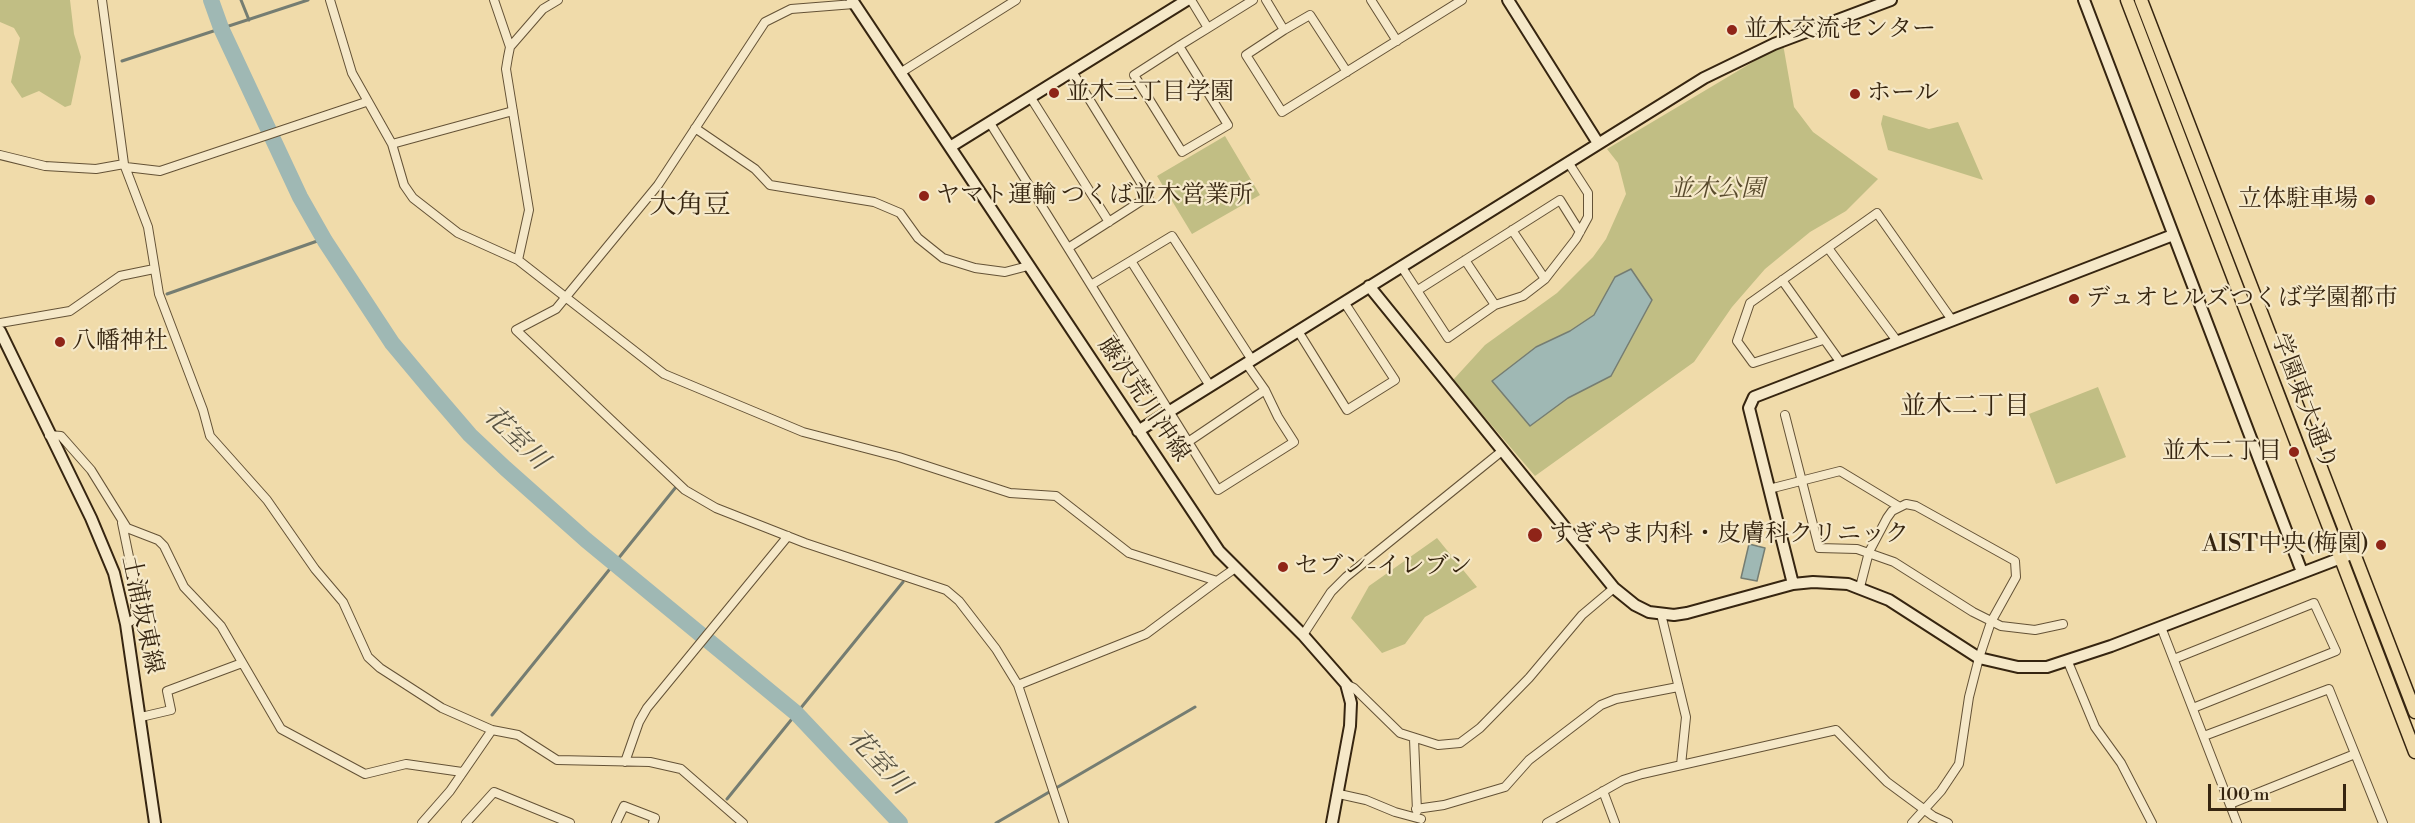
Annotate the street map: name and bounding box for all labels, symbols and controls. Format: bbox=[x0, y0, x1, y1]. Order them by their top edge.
place label: 並木交流センター bbox=[1744, 16, 1936, 44]
marker: 並木交流センター bbox=[1725, 23, 1739, 37]
place label: 並木三丁目学園 bbox=[1066, 79, 1234, 107]
place label: ホール bbox=[1867, 80, 1939, 108]
marker: 並木三丁目学園 bbox=[1047, 86, 1061, 100]
marker: ホール bbox=[1848, 87, 1862, 101]
park label: 並木公園 bbox=[1669, 176, 1765, 204]
place label: ヤマト運輸 つくば並木営業所 bbox=[936, 182, 1253, 210]
place label: 立体駐車場 bbox=[2238, 186, 2358, 214]
marker: ヤマト運輸 つくば並木営業所 bbox=[917, 189, 931, 203]
district label: 大角豆 bbox=[650, 191, 730, 223]
marker: 立体駐車場 bbox=[2363, 193, 2377, 207]
place label: デュオヒルズつくば学園都市 bbox=[2086, 285, 2398, 313]
marker: デュオヒルズつくば学園都市 bbox=[2067, 292, 2081, 306]
place label: 八幡神社 bbox=[72, 328, 168, 356]
street label: 学園東大通り bbox=[2264, 330, 2342, 474]
street label: 藤沢荒川沖線 bbox=[1091, 332, 1195, 468]
marker: 八幡神社 bbox=[53, 335, 67, 349]
district label: 並木二丁目 bbox=[1900, 392, 2030, 424]
water label: 花室川 bbox=[476, 401, 554, 477]
place label: 並木二丁目 bbox=[2162, 438, 2282, 466]
marker: 並木二丁目 bbox=[2287, 445, 2301, 459]
place label: すぎやま内科・皮膚科クリニック bbox=[1549, 521, 1909, 549]
marker: すぎやま内科・皮膚科クリニック bbox=[1526, 526, 1544, 544]
place label: AIST中央(梅園) bbox=[2202, 531, 2369, 559]
marker: AIST中央(梅園) bbox=[2374, 538, 2388, 552]
street label: 土浦坂東線 bbox=[114, 553, 168, 677]
place label: セブン-イレブン bbox=[1295, 553, 1472, 581]
marker: セブン-イレブン bbox=[1276, 560, 1290, 574]
water label: 花室川 bbox=[840, 724, 916, 802]
scale bar bbox=[2211, 772, 2349, 810]
text: 100 m bbox=[2219, 783, 2270, 806]

